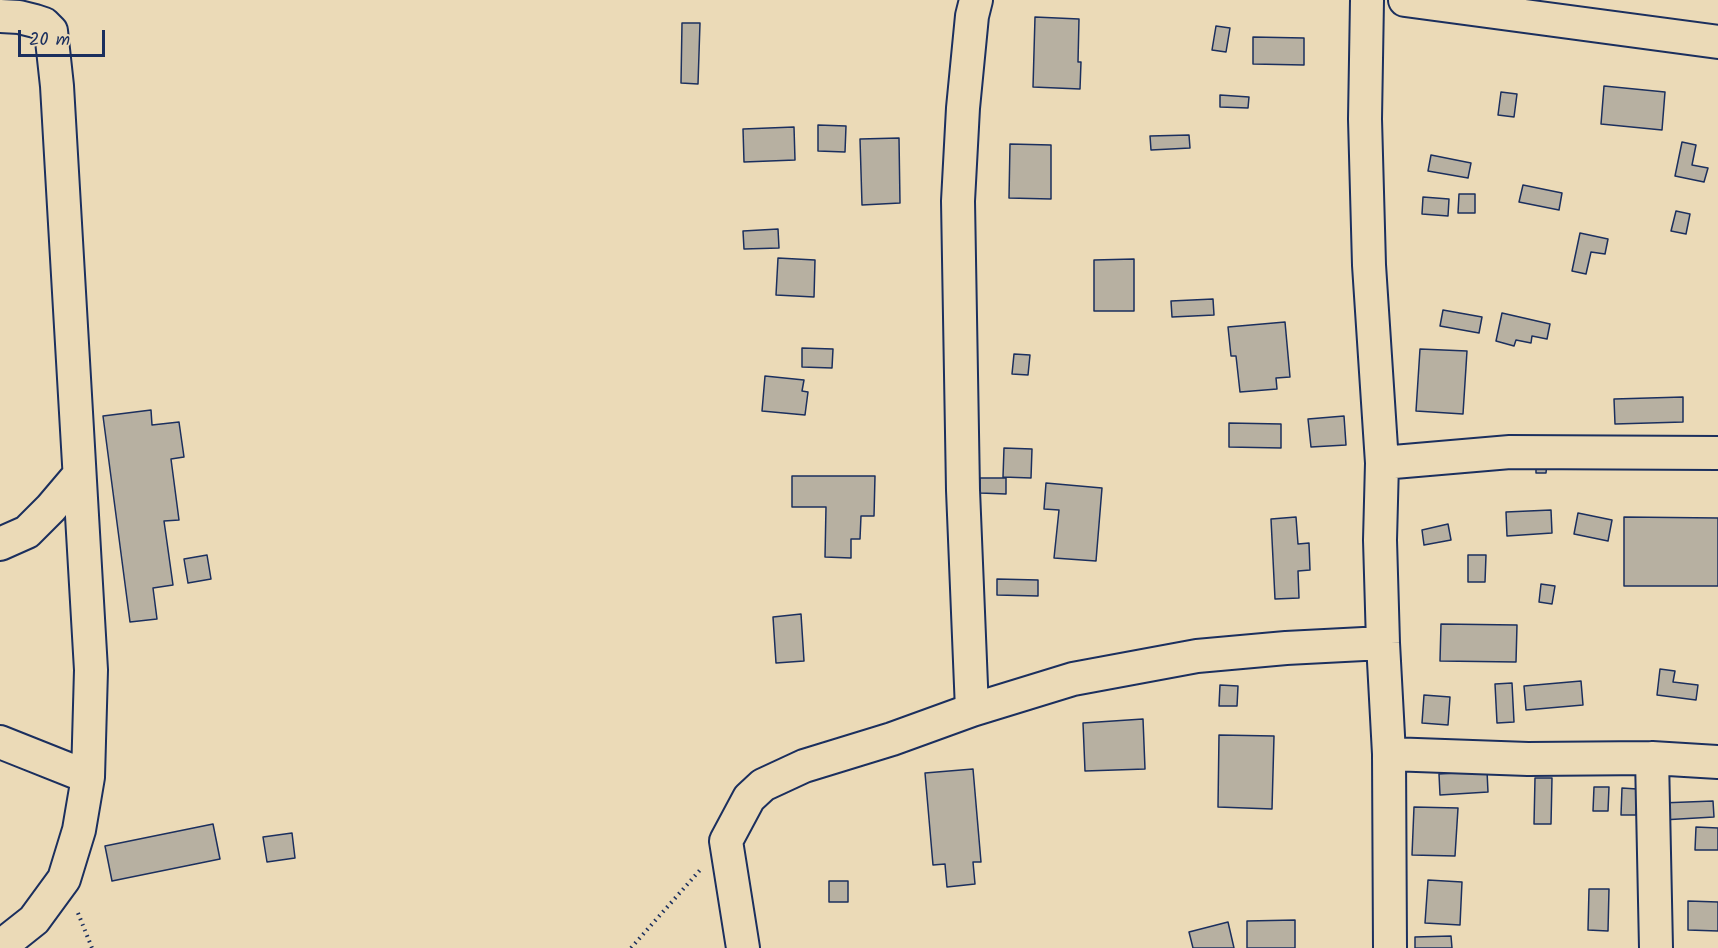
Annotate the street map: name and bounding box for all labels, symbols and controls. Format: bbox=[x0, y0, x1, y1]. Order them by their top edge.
scale bar bbox=[21, 18, 108, 56]
text: 20 m bbox=[29, 26, 70, 55]

